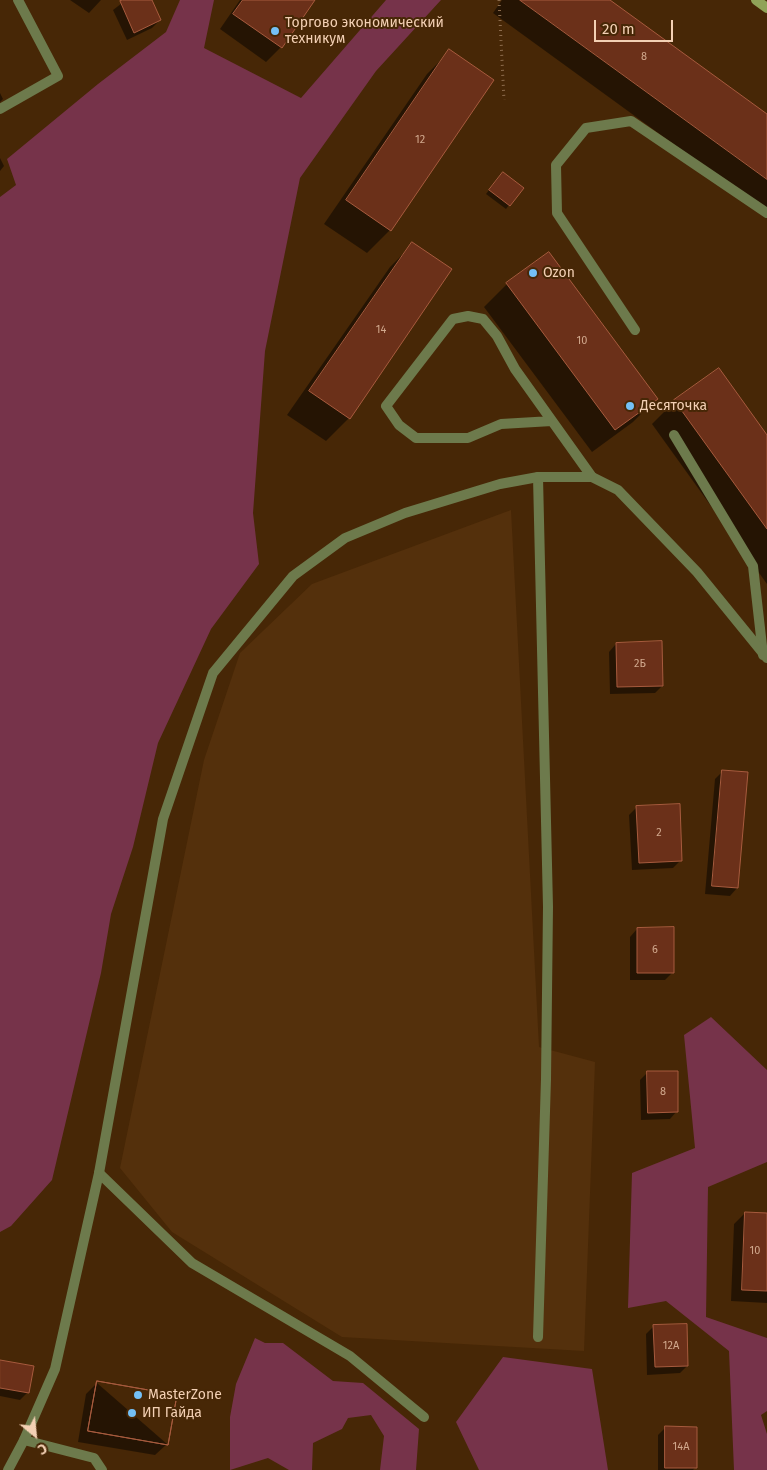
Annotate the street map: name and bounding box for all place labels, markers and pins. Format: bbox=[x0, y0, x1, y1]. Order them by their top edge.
place label: Торгово экономический техникум bbox=[285, 15, 444, 48]
marker: Торгово экономический техникум bbox=[269, 25, 281, 37]
place label: Ozon bbox=[543, 265, 575, 281]
marker: Ozon bbox=[527, 267, 539, 279]
place label: Десяточка bbox=[640, 398, 707, 414]
marker: Десяточка bbox=[624, 400, 636, 412]
place label: MasterZone bbox=[148, 1387, 222, 1403]
marker: MasterZone bbox=[132, 1389, 144, 1401]
place label: ИП Гайда bbox=[142, 1405, 202, 1421]
marker: ИП Гайда bbox=[126, 1407, 138, 1419]

